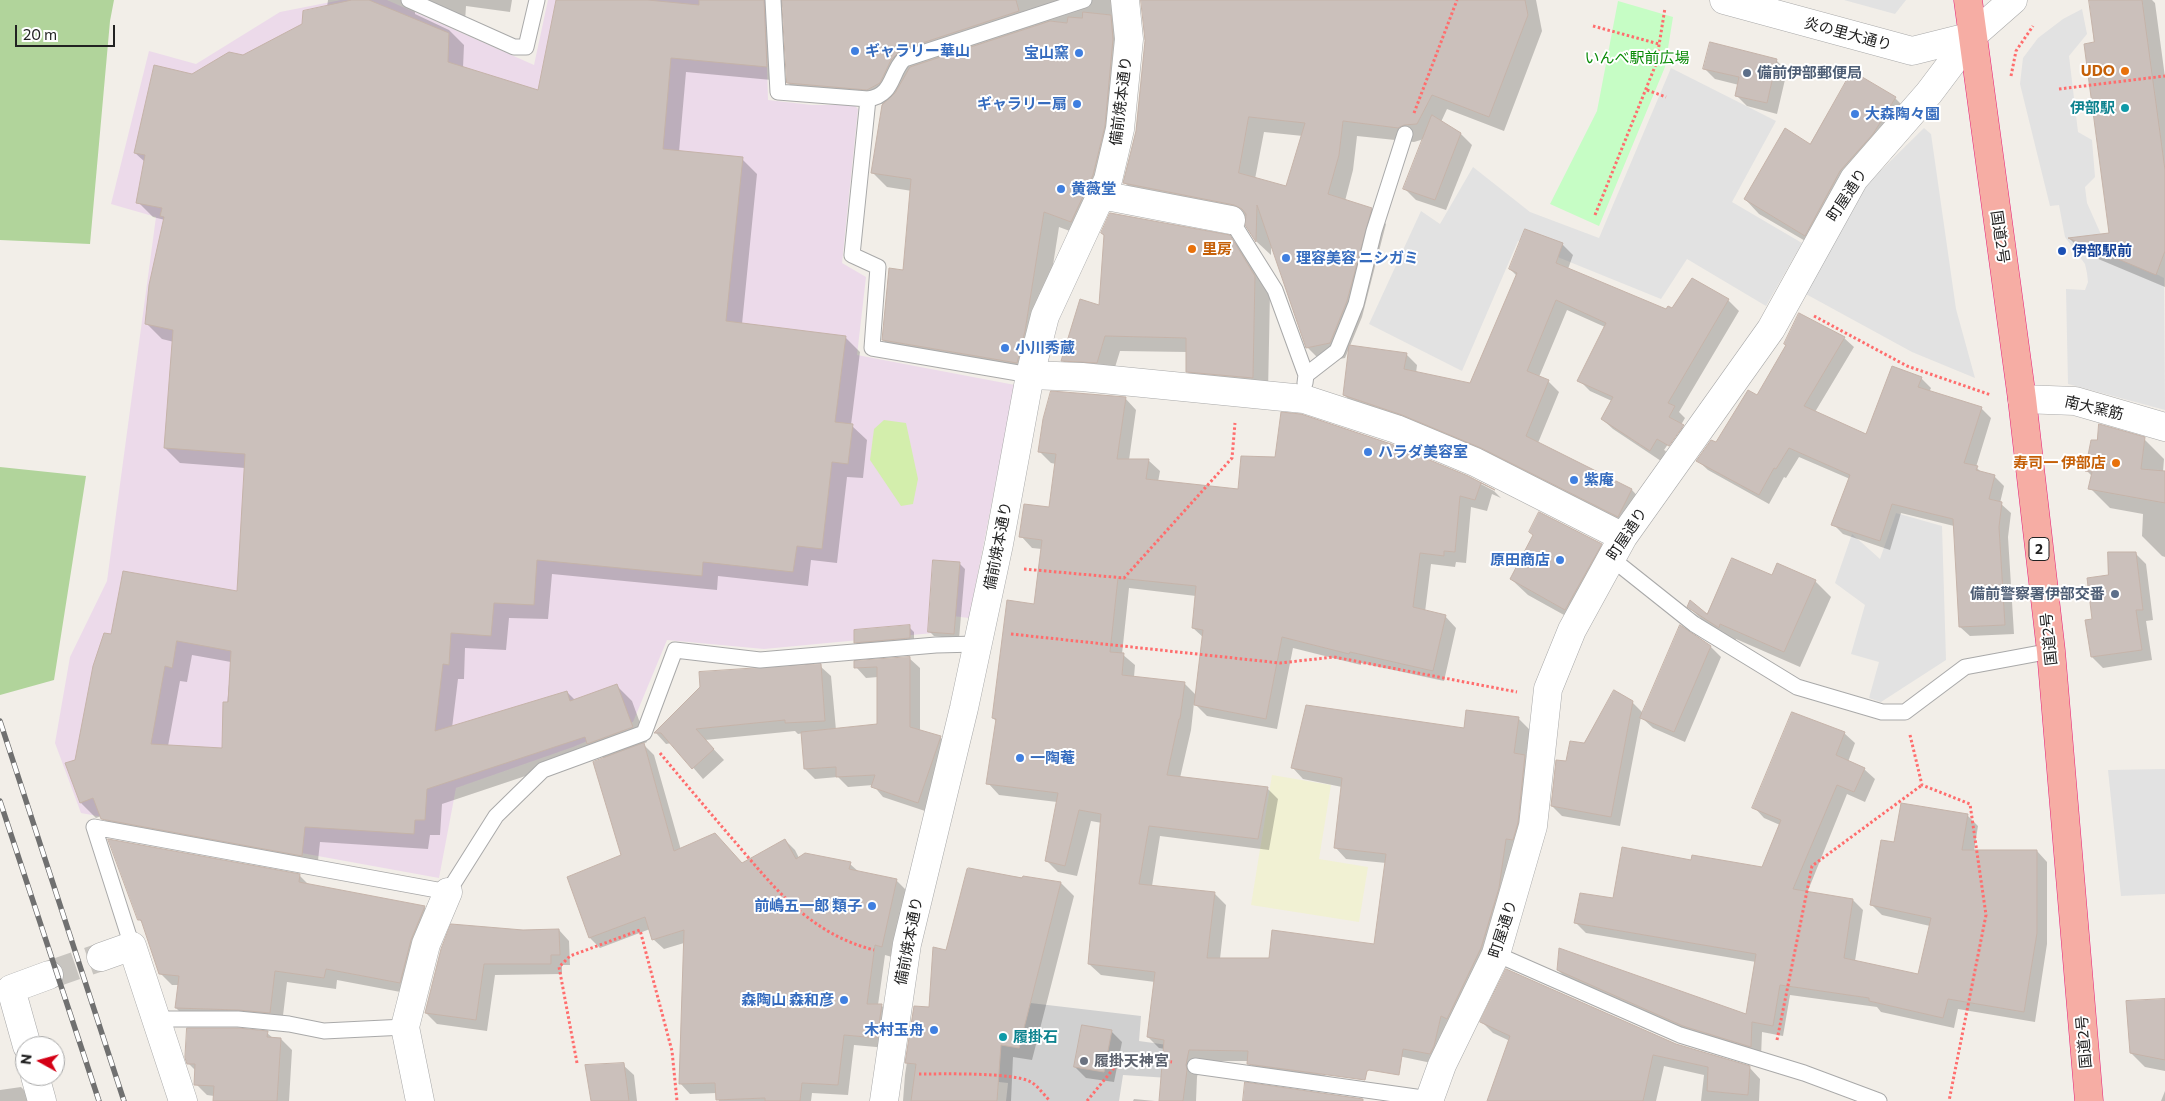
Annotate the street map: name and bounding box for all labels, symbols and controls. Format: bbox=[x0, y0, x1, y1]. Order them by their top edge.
street label: 炎の里大通り bbox=[1802, 14, 1894, 54]
scale bar bbox=[18, 15, 118, 47]
text: 20 m bbox=[23, 25, 57, 43]
place label: ギャラリー華山 bbox=[865, 42, 970, 60]
place label: 宝山窯 bbox=[1024, 44, 1069, 62]
marker: ギャラリー華山 bbox=[849, 45, 861, 57]
marker: 宝山窯 bbox=[1073, 47, 1085, 59]
park label: いんべ駅前広場 bbox=[1585, 49, 1689, 67]
street label: 備前焼本通り bbox=[1107, 55, 1135, 147]
place label: UDO bbox=[2081, 62, 2115, 80]
place label: 備前伊部郵便局 bbox=[1757, 64, 1862, 82]
marker: UDO bbox=[2119, 65, 2131, 77]
marker: 備前伊部郵便局 bbox=[1741, 67, 1753, 79]
place label: ギャラリー扇 bbox=[977, 95, 1067, 113]
marker: ギャラリー扇 bbox=[1071, 98, 1083, 110]
place label: 伊部駅 bbox=[2070, 99, 2115, 117]
marker: 伊部駅 bbox=[2119, 102, 2131, 114]
place label: 大森陶々園 bbox=[1865, 105, 1940, 123]
marker: 大森陶々園 bbox=[1849, 108, 1861, 120]
street label: 町屋通り bbox=[1823, 165, 1871, 225]
place label: 黄薇堂 bbox=[1071, 180, 1116, 198]
marker: 黄薇堂 bbox=[1055, 183, 1067, 195]
street label: 国道2号 bbox=[1987, 209, 2013, 265]
place label: 里房 bbox=[1202, 240, 1232, 258]
place label: 伊部駅前 bbox=[2072, 242, 2132, 260]
marker: 里房 bbox=[1186, 243, 1198, 255]
marker: 伊部駅前 bbox=[2056, 245, 2068, 257]
place label: 理容美容 ニシガミ bbox=[1296, 249, 1419, 267]
marker: 理容美容 ニシガミ bbox=[1280, 252, 1292, 264]
place label: 小川秀蔵 bbox=[1015, 339, 1075, 357]
marker: 小川秀蔵 bbox=[999, 342, 1011, 354]
street label: 南大窯筋 bbox=[2063, 392, 2125, 424]
place label: ハラダ美容室 bbox=[1378, 443, 1468, 461]
marker: ハラダ美容室 bbox=[1362, 446, 1374, 458]
place label: 寿司一 伊部店 bbox=[2013, 454, 2106, 472]
marker: 寿司一 伊部店 bbox=[2110, 457, 2122, 469]
place label: 紫庵 bbox=[1584, 471, 1614, 489]
marker: 紫庵 bbox=[1568, 474, 1580, 486]
street label: 備前焼本通り bbox=[981, 500, 1015, 592]
street label: 町屋通り bbox=[1603, 504, 1651, 564]
road number: 2 bbox=[2029, 538, 2049, 560]
place label: 原田商店 bbox=[1490, 551, 1550, 569]
marker: 原田商店 bbox=[1554, 554, 1566, 566]
place label: 備前警察署伊部交番 bbox=[1970, 585, 2105, 603]
marker: 備前警察署伊部交番 bbox=[2109, 588, 2121, 600]
street label: 国道2号 bbox=[2037, 612, 2061, 666]
place label: 一陶菴 bbox=[1030, 749, 1075, 767]
marker: 一陶菴 bbox=[1014, 752, 1026, 764]
street label: 備前焼本通り bbox=[892, 895, 926, 987]
place label: 前嶋五一郎 類子 bbox=[754, 897, 862, 915]
street label: 町屋通り bbox=[1485, 898, 1521, 960]
marker: 前嶋五一郎 類子 bbox=[866, 900, 878, 912]
place label: 森陶山 森和彦 bbox=[741, 991, 834, 1009]
marker: 森陶山 森和彦 bbox=[838, 994, 850, 1006]
street label: 国道2号 bbox=[2073, 1015, 2095, 1069]
place label: 木村玉舟 bbox=[864, 1021, 924, 1039]
marker: 木村玉舟 bbox=[928, 1024, 940, 1036]
place label: 履掛石 bbox=[1013, 1028, 1058, 1046]
marker: 履掛石 bbox=[997, 1031, 1009, 1043]
north arrow bbox=[15, 1036, 65, 1086]
place label: 履掛天神宮 bbox=[1094, 1052, 1169, 1070]
text: N bbox=[17, 1053, 35, 1065]
marker: 履掛天神宮 bbox=[1078, 1055, 1090, 1067]

